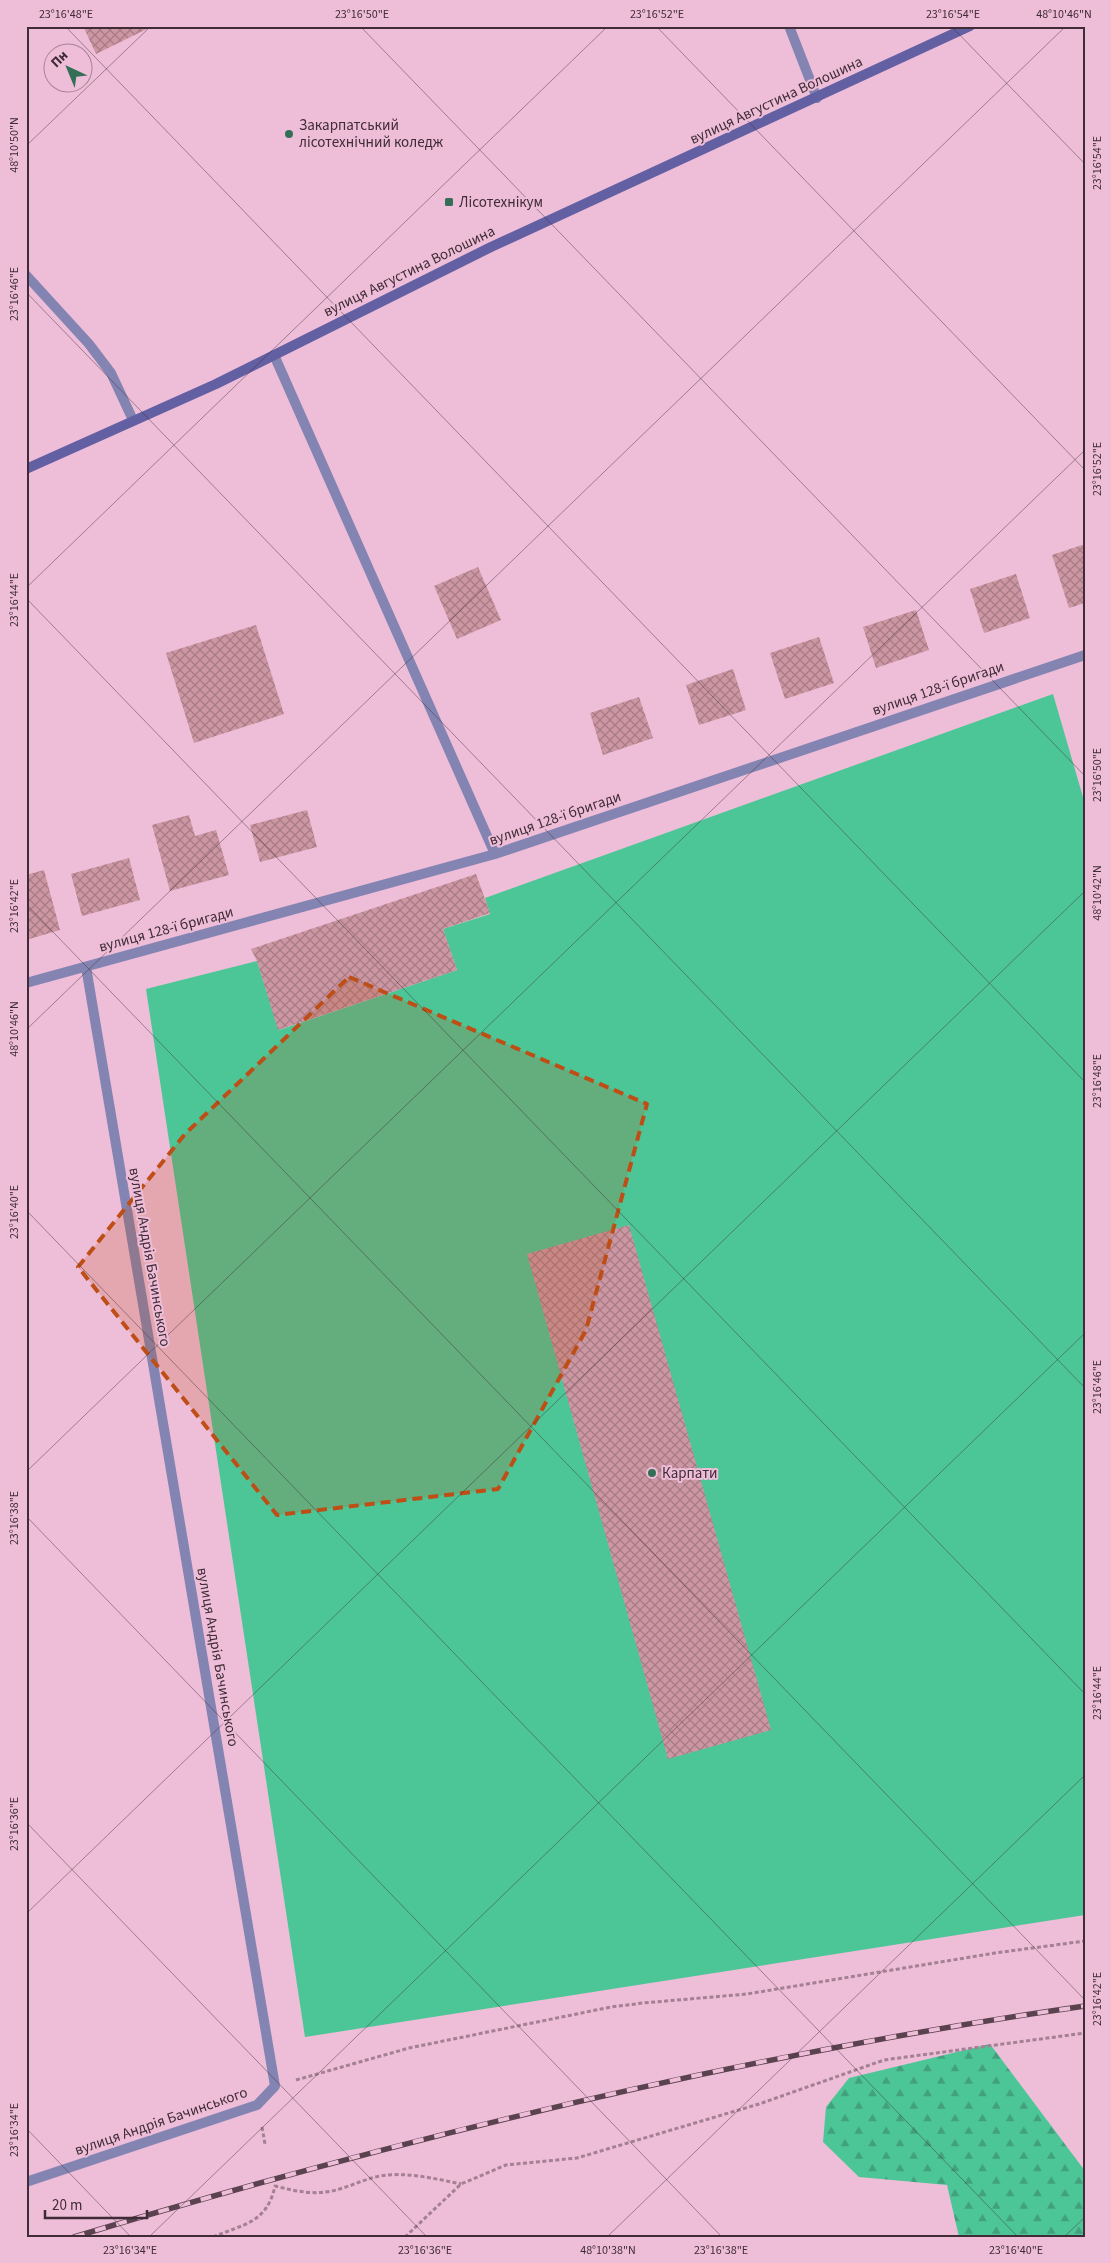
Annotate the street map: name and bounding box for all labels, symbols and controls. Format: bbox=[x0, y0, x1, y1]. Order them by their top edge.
text: 23°16'48"E bbox=[39, 6, 93, 23]
text: 23°16'50"E bbox=[335, 6, 389, 23]
text: 23°16'52"E bbox=[630, 6, 684, 23]
text: 23°16'54"E bbox=[926, 6, 980, 23]
text: 48°10'46"N bbox=[1036, 6, 1092, 23]
north arrow bbox=[42, 42, 92, 92]
text: Пн bbox=[46, 46, 73, 73]
street label: вулиця Августина Волошина bbox=[686, 51, 866, 150]
place label: Закарпатський лісотехнічний коледж bbox=[299, 115, 444, 153]
text: 48°10'50"N bbox=[6, 117, 23, 173]
marker: Закарпатський лісотехнічний коледж bbox=[283, 128, 295, 140]
text: 23°16'54"E bbox=[1089, 136, 1106, 190]
place label: Лісотехнікум bbox=[459, 192, 543, 213]
marker: Лісотехнікум bbox=[443, 196, 455, 208]
street label: вулиця Августина Волошина bbox=[320, 221, 499, 322]
text: 23°16'46"E bbox=[6, 267, 23, 321]
text: 23°16'52"E bbox=[1089, 442, 1106, 496]
text: 23°16'44"E bbox=[6, 573, 23, 627]
street label: вулиця 128-ї бригади bbox=[869, 656, 1007, 721]
text: 23°16'50"E bbox=[1089, 748, 1106, 802]
street label: вулиця 128-ї бригади bbox=[486, 786, 624, 851]
text: 48°10'42"N bbox=[1089, 865, 1106, 921]
text: 23°16'42"E bbox=[6, 879, 23, 933]
street label: вулиця 128-ї бригади bbox=[97, 901, 236, 958]
text: 48°10'46"N bbox=[6, 1001, 23, 1057]
text: 23°16'48"E bbox=[1089, 1054, 1106, 1108]
street label: вулиця Андрія Бачинського bbox=[123, 1166, 176, 1348]
text: 23°16'40"E bbox=[6, 1185, 23, 1239]
text: 23°16'46"E bbox=[1089, 1360, 1106, 1414]
place label: Карпати bbox=[662, 1463, 718, 1484]
marker: Карпати bbox=[646, 1467, 658, 1479]
text: 23°16'38"E bbox=[6, 1491, 23, 1545]
street label: вулиця Андрія Бачинського bbox=[191, 1566, 244, 1748]
text: 23°16'44"E bbox=[1089, 1666, 1106, 1720]
text: 23°16'36"E bbox=[6, 1797, 23, 1851]
text: 23°16'42"E bbox=[1089, 1972, 1106, 2026]
street label: вулиця Андрія Бачинського bbox=[72, 2082, 250, 2161]
text: 23°16'34"E bbox=[6, 2103, 23, 2157]
scale bar bbox=[45, 2188, 148, 2220]
text: 20 m bbox=[52, 2195, 82, 2216]
text: 23°16'34"E bbox=[103, 2242, 157, 2259]
text: 23°16'36"E bbox=[398, 2242, 452, 2259]
text: 48°10'38"N bbox=[580, 2242, 636, 2259]
text: 23°16'38"E bbox=[694, 2242, 748, 2259]
text: 23°16'40"E bbox=[989, 2242, 1043, 2259]

